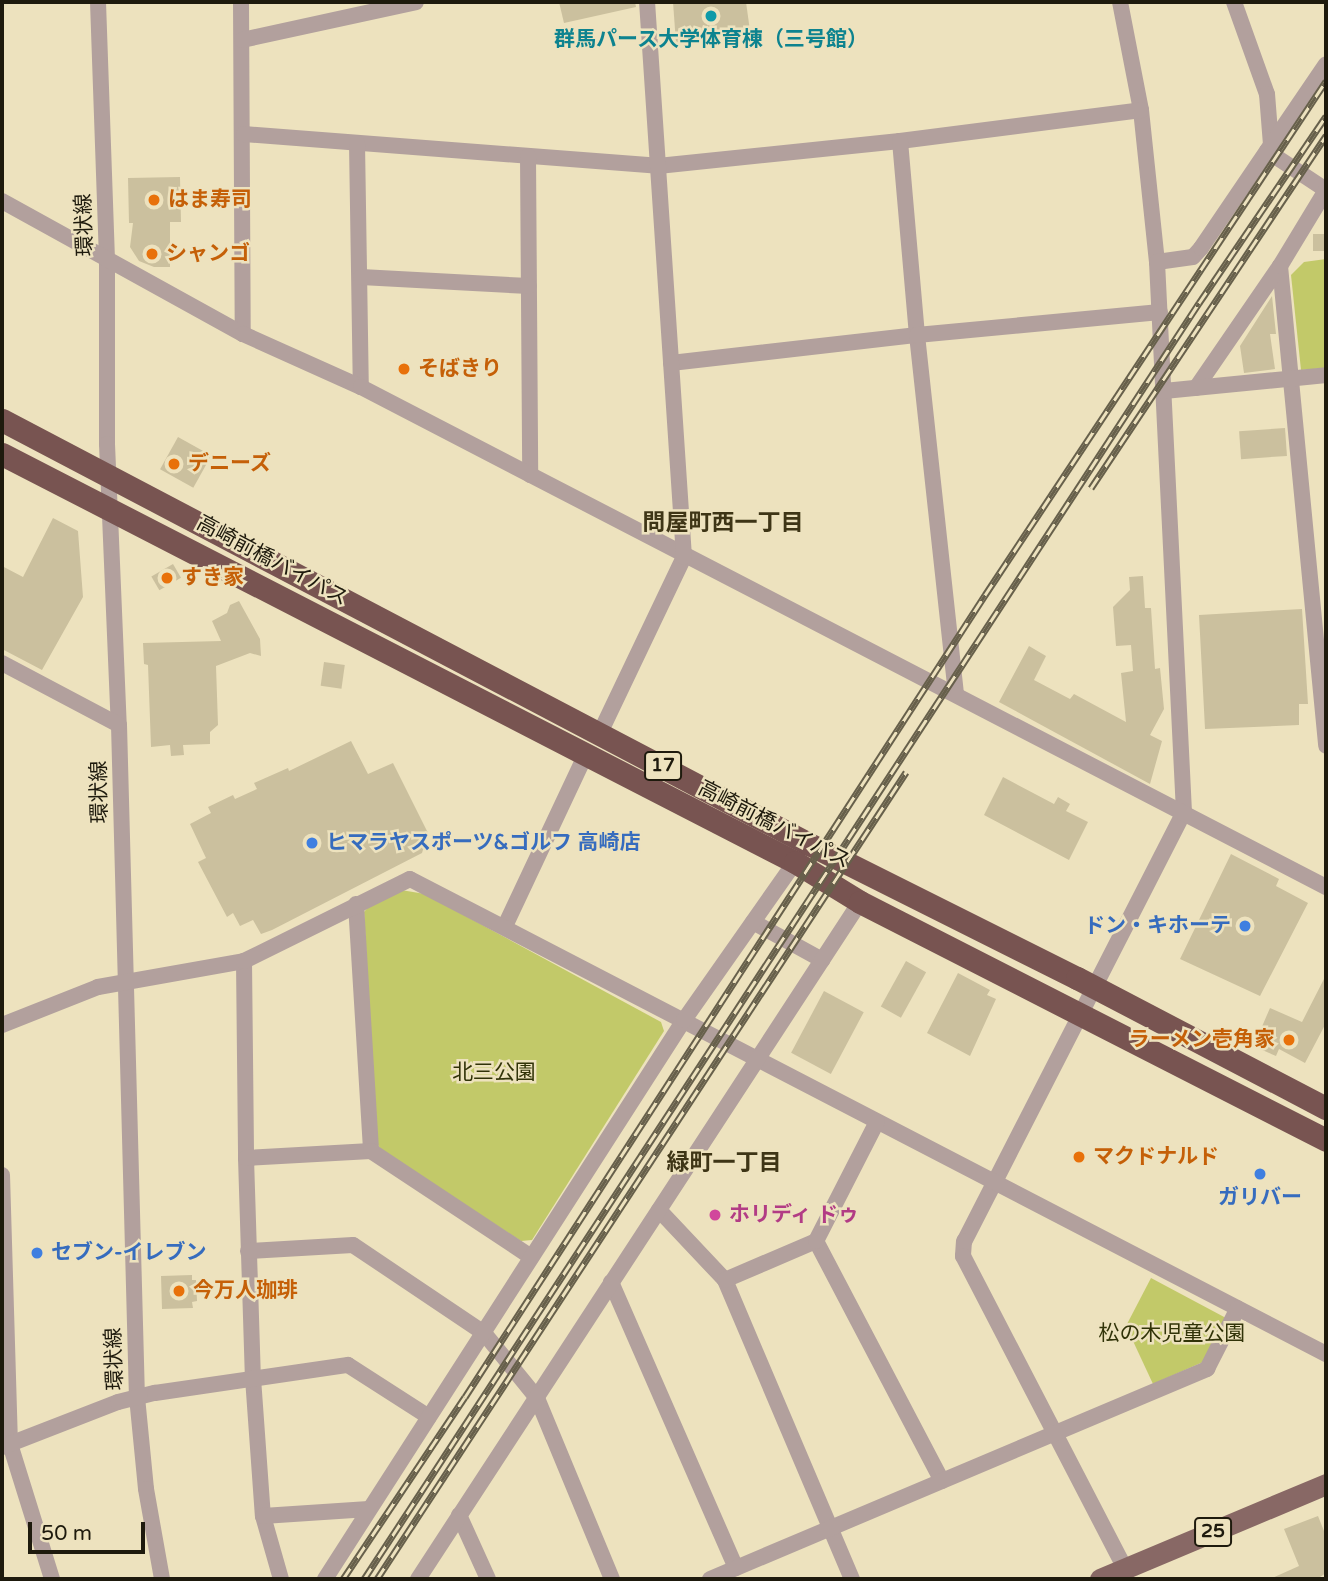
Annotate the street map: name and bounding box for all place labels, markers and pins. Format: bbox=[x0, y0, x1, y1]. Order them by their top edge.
marker: 群馬パース大学体育棟（三号館） bbox=[703, 8, 719, 24]
place label: 群馬パース大学体育棟（三号館） bbox=[554, 27, 868, 53]
place label: はま寿司 bbox=[168, 187, 252, 213]
marker: はま寿司 bbox=[146, 192, 162, 208]
place label: シャンゴ bbox=[166, 241, 250, 267]
marker: シャンゴ bbox=[144, 246, 160, 262]
place label: そばきり bbox=[418, 356, 502, 382]
marker: そばきり bbox=[396, 361, 412, 377]
place label: デニーズ bbox=[188, 451, 272, 477]
marker: デニーズ bbox=[166, 456, 182, 472]
place label: すき家 bbox=[181, 565, 244, 591]
marker: すき家 bbox=[159, 570, 175, 586]
place label: ヒマラヤスポーツ&ゴルフ 高崎店 bbox=[326, 830, 641, 856]
marker: ヒマラヤスポーツ&ゴルフ 高崎店 bbox=[304, 835, 320, 851]
place label: ドン・キホーテ bbox=[1084, 913, 1231, 939]
marker: ドン・キホーテ bbox=[1237, 918, 1253, 934]
place label: ラーメン壱角家 bbox=[1128, 1027, 1275, 1053]
marker: ラーメン壱角家 bbox=[1281, 1032, 1297, 1048]
place label: マクドナルド bbox=[1093, 1144, 1219, 1170]
marker: マクドナルド bbox=[1071, 1149, 1087, 1165]
marker: ガリバー bbox=[1252, 1166, 1268, 1182]
place label: ガリバー bbox=[1218, 1185, 1302, 1211]
place label: ホリディ ドゥ bbox=[729, 1202, 860, 1228]
marker: ホリディ ドゥ bbox=[707, 1207, 723, 1223]
place label: セブン-イレブン bbox=[51, 1240, 207, 1266]
marker: セブン-イレブン bbox=[29, 1245, 45, 1261]
place label: 今万人珈琲 bbox=[193, 1278, 298, 1304]
marker: 今万人珈琲 bbox=[171, 1283, 187, 1299]

